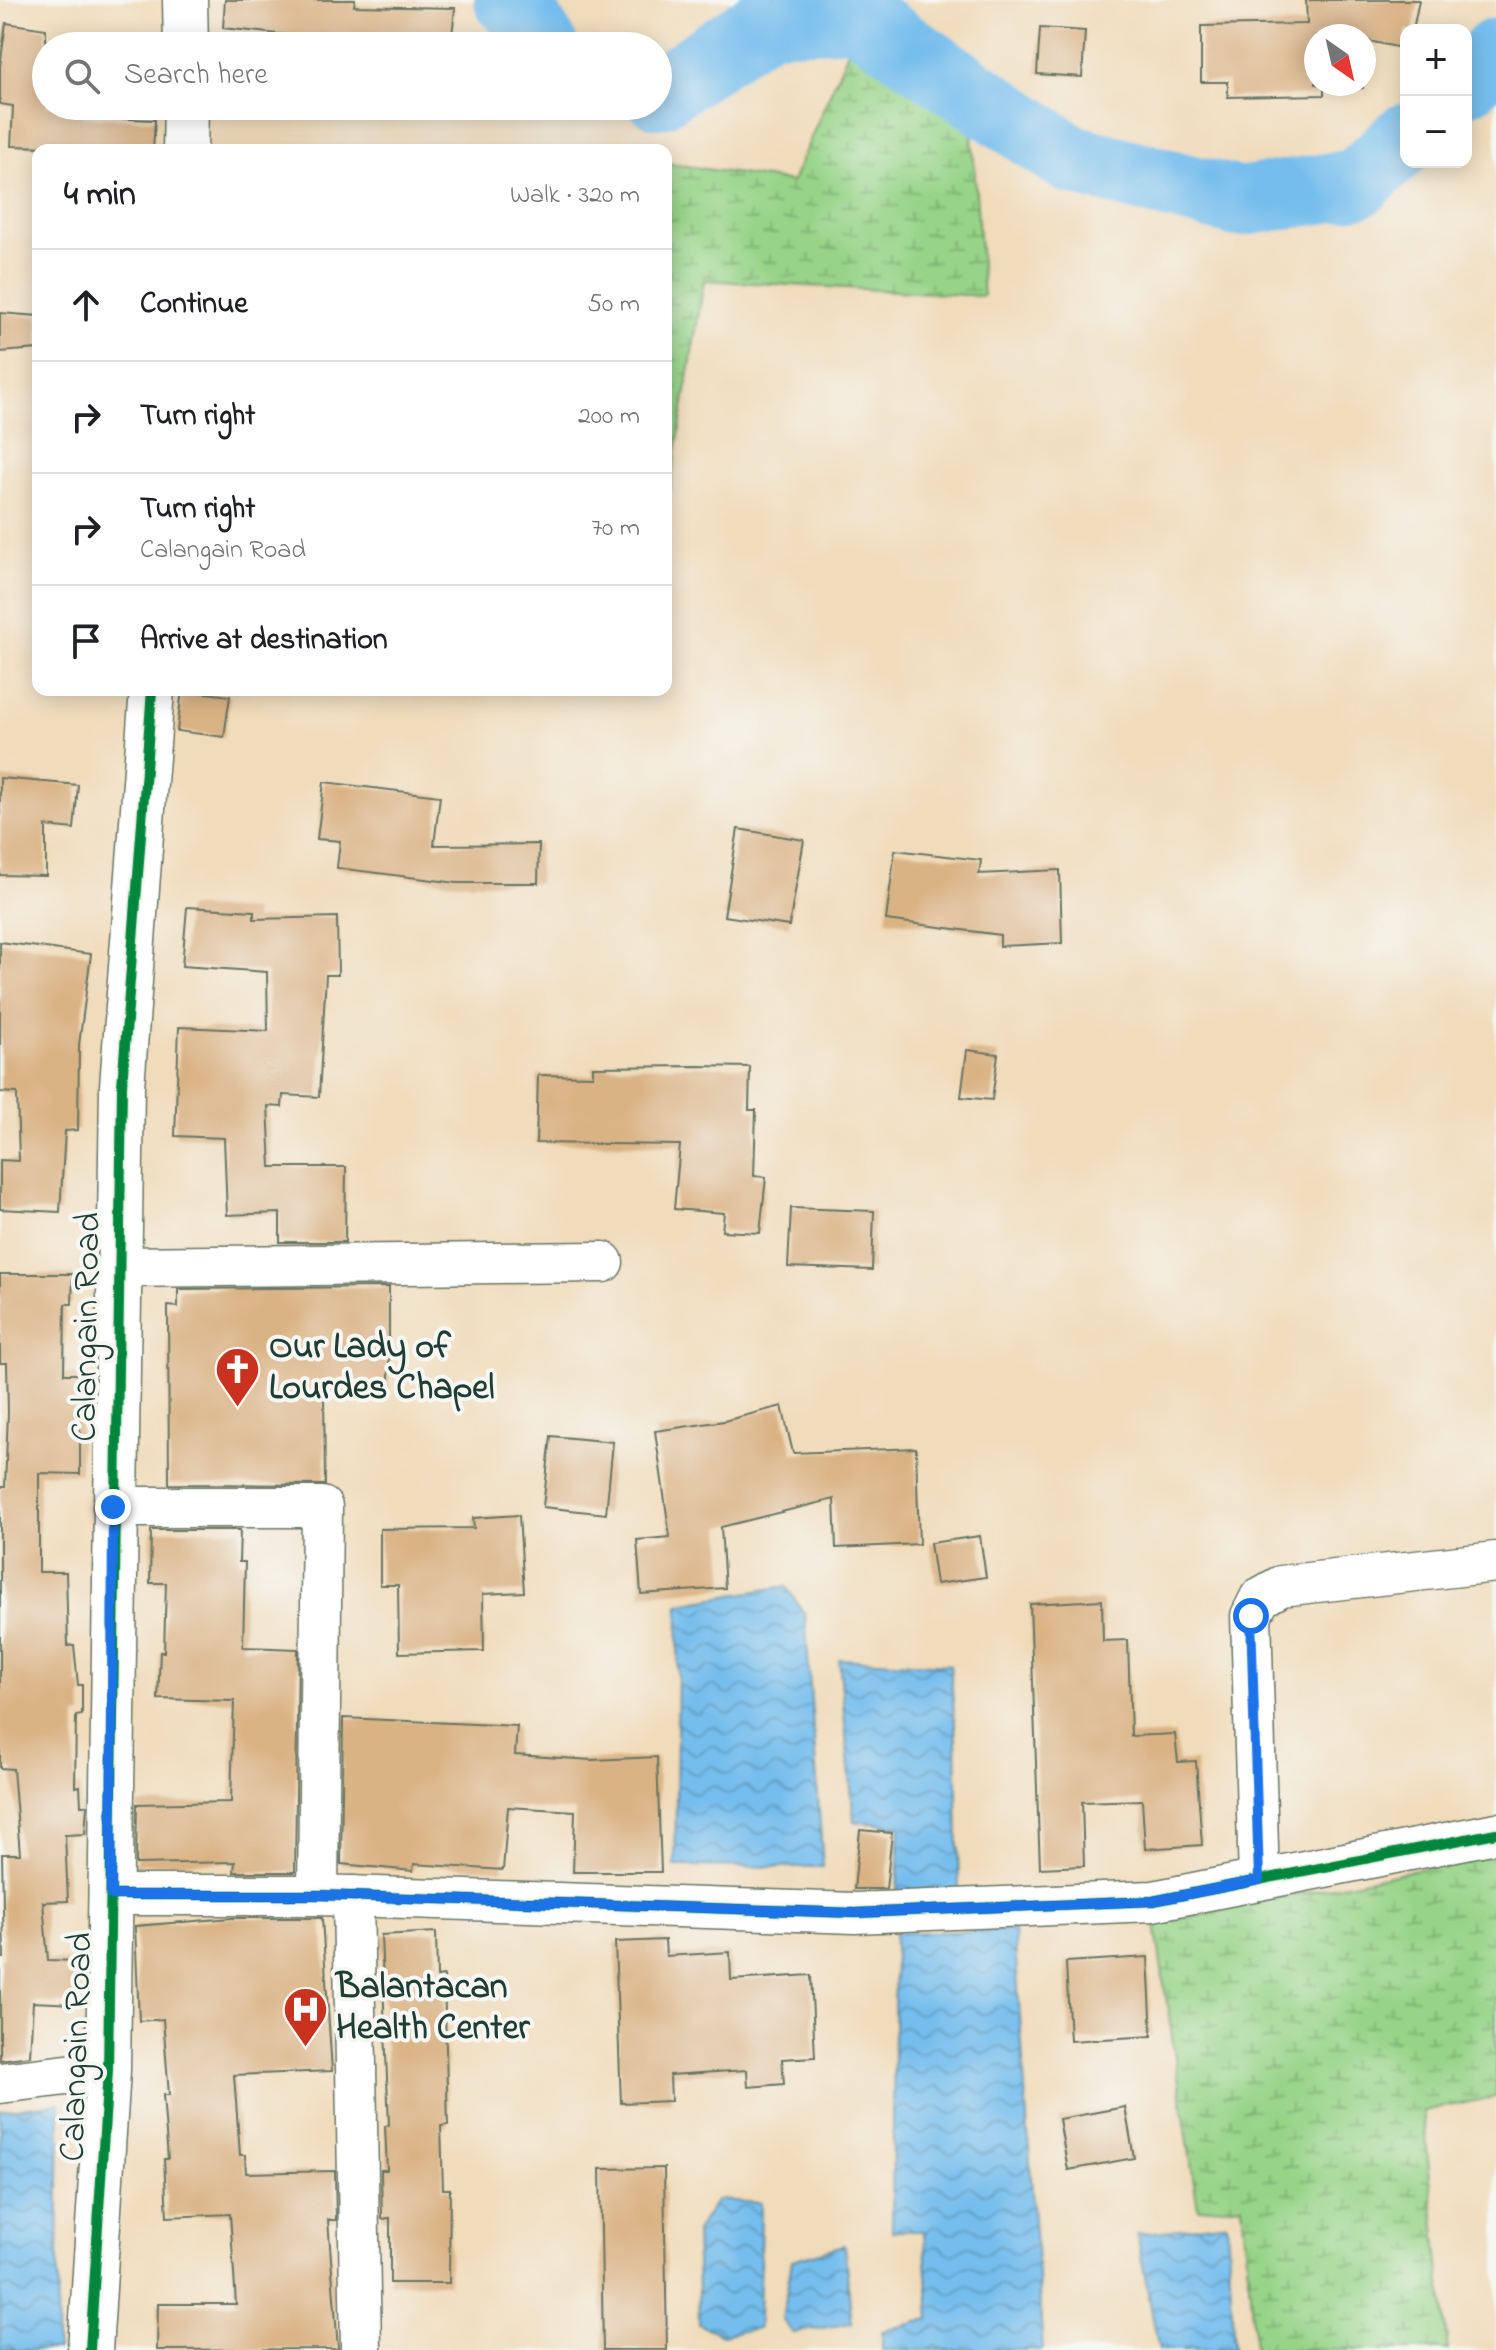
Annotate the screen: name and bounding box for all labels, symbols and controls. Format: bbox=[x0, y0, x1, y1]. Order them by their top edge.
north arrow bbox=[1304, 24, 1376, 96]
map controls bbox=[1400, 24, 1472, 168]
button: + bbox=[1400, 24, 1472, 96]
search box bbox=[32, 32, 672, 120]
icon: search bbox=[60, 54, 104, 98]
text: Search here bbox=[124, 54, 268, 98]
button: − bbox=[1400, 96, 1472, 168]
text: 4 min bbox=[64, 171, 136, 221]
text: Walk · 320 m bbox=[510, 177, 640, 215]
icon: ahead bbox=[64, 283, 108, 327]
text: Continue bbox=[140, 283, 248, 327]
text: 50 m bbox=[587, 286, 640, 324]
icon: right bbox=[64, 395, 108, 439]
text: Turn right bbox=[140, 395, 255, 439]
text: 200 m bbox=[578, 398, 640, 436]
text: Turn right bbox=[140, 488, 255, 532]
icon: right bbox=[64, 507, 108, 551]
text: 70 m bbox=[591, 510, 640, 548]
text: Calangain Road bbox=[140, 532, 306, 570]
icon: arrive bbox=[64, 619, 108, 663]
text: Arrive at destination bbox=[140, 619, 388, 663]
street label: Calangain Road bbox=[60, 1212, 116, 1442]
place label: Our Lady of Lourdes Chapel bbox=[269, 1322, 494, 1416]
church icon: Our Lady of Lourdes Chapel bbox=[214, 1345, 262, 1408]
route end bbox=[95, 1489, 131, 1525]
route start bbox=[1233, 1598, 1269, 1634]
street label: Calangain Road bbox=[48, 1931, 108, 2163]
place label: Balantacan Health Center bbox=[334, 1962, 531, 2056]
hospital icon: Balantacan Health Center bbox=[281, 1985, 329, 2048]

